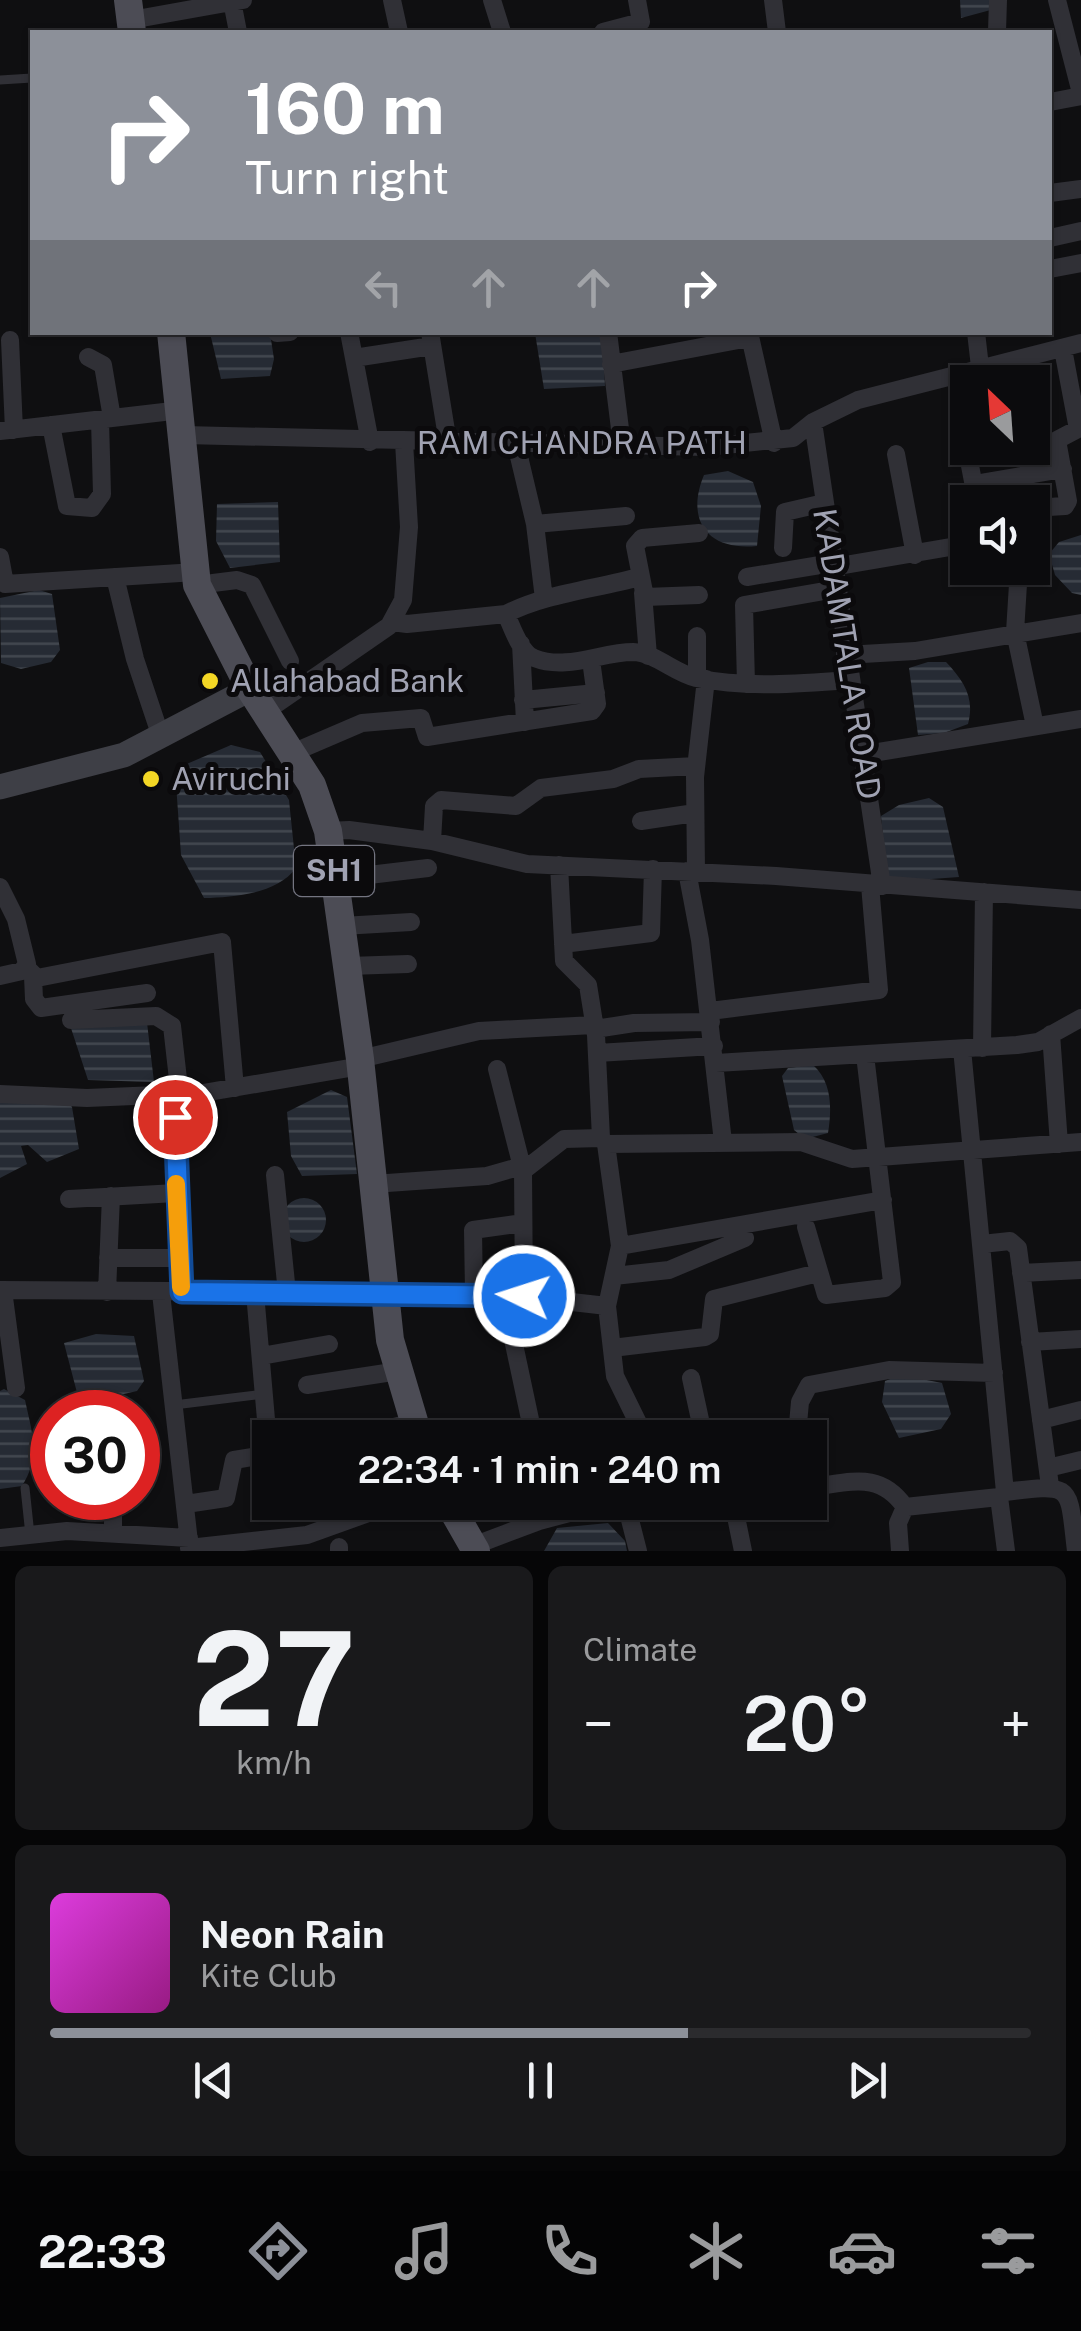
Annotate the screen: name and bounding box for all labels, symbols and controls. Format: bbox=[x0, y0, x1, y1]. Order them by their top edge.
text: 160 m bbox=[245, 67, 445, 150]
icon: right bbox=[80, 70, 210, 200]
text: Turn right bbox=[245, 151, 449, 204]
icon: left bbox=[356, 260, 411, 315]
icon: ahead bbox=[461, 260, 516, 315]
icon: ahead bbox=[566, 260, 621, 315]
icon: right bbox=[671, 260, 726, 315]
north arrow bbox=[950, 365, 1050, 465]
map controls bbox=[950, 365, 1050, 585]
street label: RAM CHANDRA PATH bbox=[417, 424, 747, 461]
button: sound bbox=[950, 485, 1050, 585]
street label: KADAMTALA ROAD bbox=[806, 506, 889, 802]
place label: Allahabad Bank bbox=[230, 662, 464, 699]
marker: Allahabad Bank bbox=[199, 670, 221, 692]
place label: Aviruchi bbox=[171, 760, 291, 797]
marker: Aviruchi bbox=[140, 768, 162, 790]
road number: SH1 bbox=[294, 846, 374, 896]
pin bbox=[133, 1075, 218, 1160]
icon: arrive bbox=[148, 1090, 203, 1145]
position arrow bbox=[472, 1244, 576, 1348]
speed limit sign: 30 bbox=[30, 1390, 160, 1520]
text: 22:34 · 1 min · 240 m bbox=[358, 1447, 721, 1492]
text: 27 bbox=[192, 1603, 356, 1755]
text: Climate bbox=[583, 1631, 697, 1668]
text: 20° bbox=[743, 1680, 871, 1768]
text: − bbox=[583, 1692, 614, 1756]
text: + bbox=[1000, 1692, 1031, 1756]
text: km/h bbox=[236, 1744, 312, 1781]
text: Neon Rain bbox=[200, 1912, 384, 1957]
text: Kite Club bbox=[200, 1957, 337, 1994]
icon: previous bbox=[186, 2053, 241, 2108]
icon: pause bbox=[513, 2053, 568, 2108]
icon: next bbox=[840, 2053, 895, 2108]
icon: directions bbox=[243, 2216, 313, 2286]
icon: music bbox=[389, 2216, 459, 2286]
icon: phone bbox=[535, 2216, 605, 2286]
icon: climate bbox=[681, 2216, 751, 2286]
icon: car bbox=[827, 2216, 897, 2286]
icon: filters bbox=[973, 2216, 1043, 2286]
text: 22:33 bbox=[38, 2225, 167, 2278]

